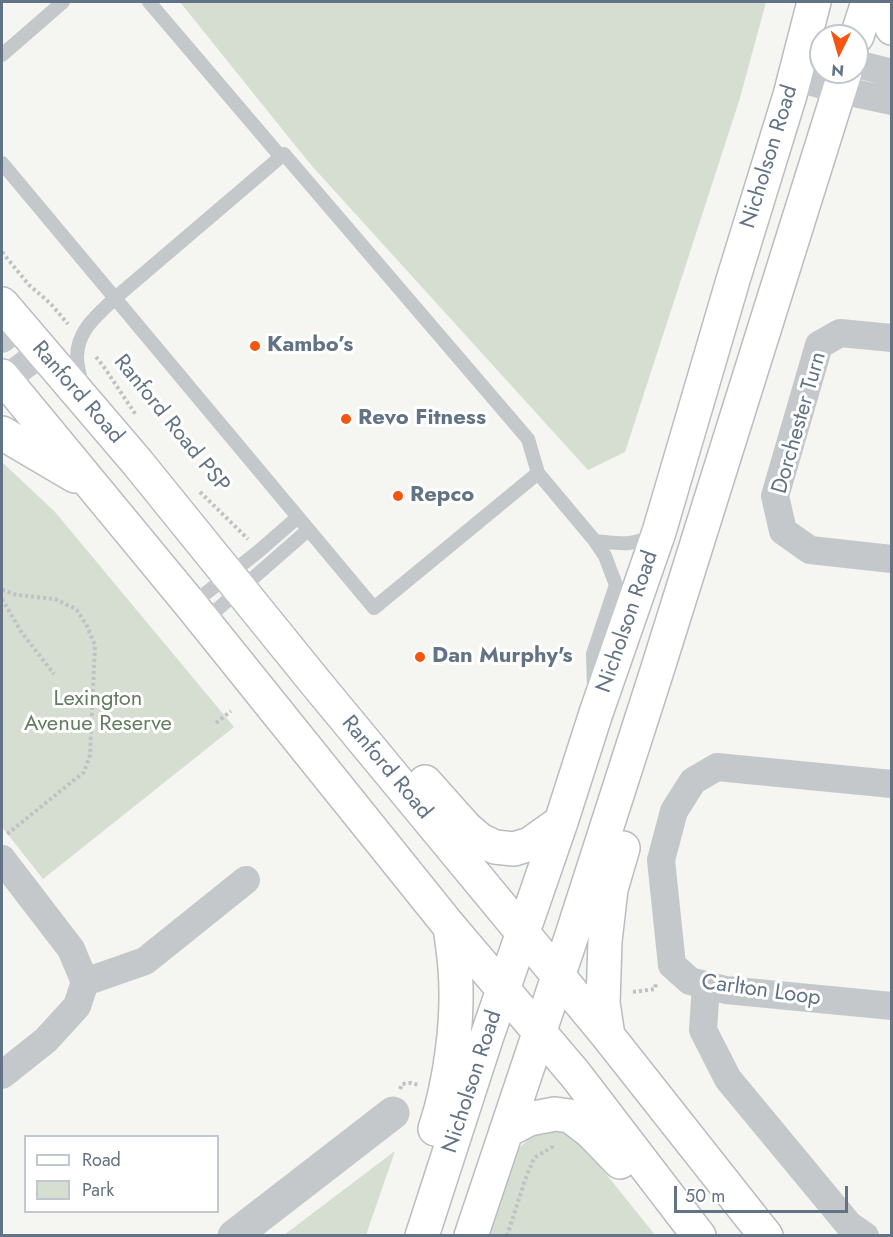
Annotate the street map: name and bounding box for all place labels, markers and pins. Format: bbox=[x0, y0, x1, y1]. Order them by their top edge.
place label: Kambo’s bbox=[267, 333, 353, 359]
marker: Kambo’s bbox=[248, 339, 262, 353]
place label: Revo Fitness bbox=[358, 406, 486, 432]
marker: Revo Fitness bbox=[339, 412, 353, 426]
place label: Repco bbox=[410, 483, 474, 509]
marker: Repco bbox=[391, 489, 405, 503]
place label: Dan Murphy's bbox=[432, 644, 573, 670]
marker: Dan Murphy's bbox=[413, 650, 427, 664]

